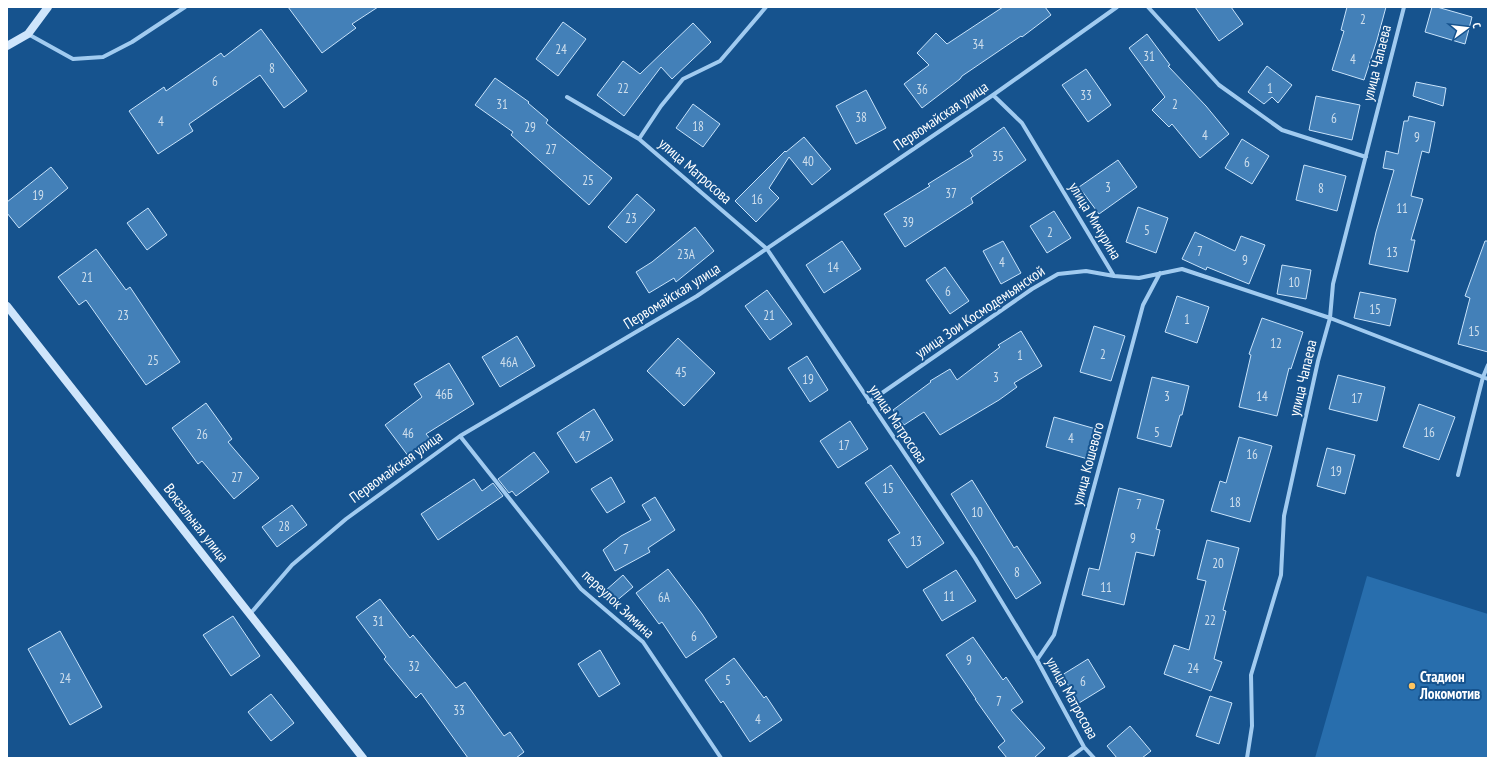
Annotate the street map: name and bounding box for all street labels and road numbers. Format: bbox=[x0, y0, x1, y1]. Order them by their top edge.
street label: улица Чапаева bbox=[1358, 23, 1395, 103]
street label: Первомайская улица bbox=[890, 77, 992, 154]
street label: улица Матросова bbox=[655, 134, 736, 208]
street label: улица Мичурина bbox=[1065, 178, 1126, 263]
street label: Первомайская улица bbox=[620, 258, 724, 333]
street label: улица Зои Космодемьянской bbox=[911, 261, 1048, 362]
street label: улица Чапаева bbox=[1284, 338, 1321, 418]
street label: улица Матросова bbox=[865, 381, 932, 467]
street label: улица Кошевого bbox=[1067, 420, 1108, 508]
street label: Первомайская улица bbox=[345, 426, 446, 507]
street label: Вокзальная улица bbox=[160, 480, 233, 566]
street label: переулок Зимина bbox=[578, 565, 659, 642]
street label: улица Матросова bbox=[1042, 653, 1103, 742]

